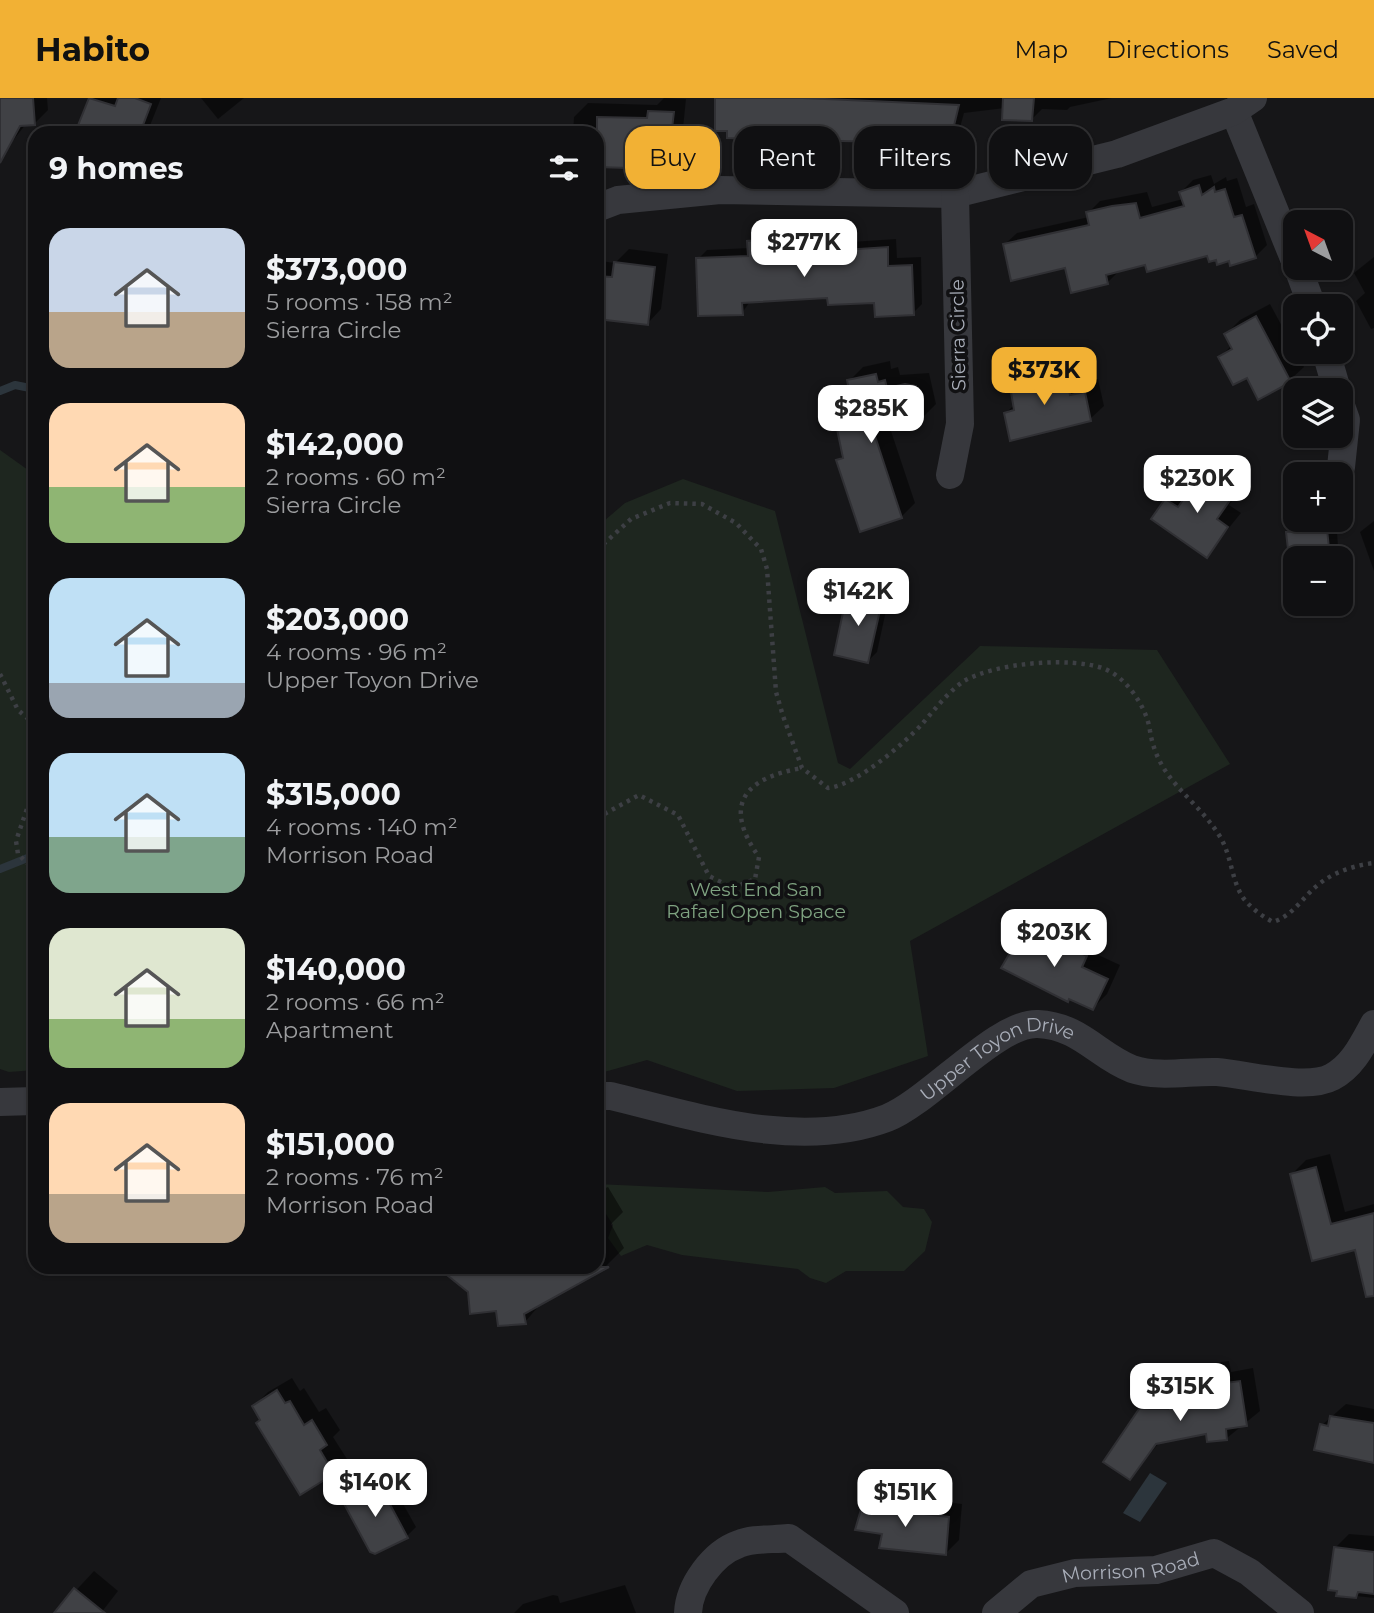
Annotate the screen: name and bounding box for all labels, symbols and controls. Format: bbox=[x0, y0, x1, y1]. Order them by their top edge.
text: Habito bbox=[35, 29, 150, 69]
text: Map bbox=[1015, 35, 1068, 64]
text: Directions bbox=[1106, 35, 1229, 64]
text: Saved bbox=[1267, 35, 1339, 64]
chip: Buy bbox=[625, 126, 720, 189]
chip: Rent bbox=[734, 126, 840, 189]
chip: Filters bbox=[854, 126, 975, 189]
chip: New bbox=[989, 126, 1092, 189]
icon: filters bbox=[545, 149, 583, 187]
text: 9 homes bbox=[49, 150, 184, 187]
north arrow bbox=[1283, 210, 1353, 280]
map controls bbox=[1283, 210, 1353, 616]
pin: $277K bbox=[755, 220, 853, 279]
text: $277K bbox=[767, 228, 841, 256]
text: $373,000 bbox=[266, 251, 407, 288]
icon: home bbox=[105, 256, 189, 340]
street label: Sierra Circle bbox=[946, 279, 970, 391]
text: 5 rooms · 158 m² bbox=[266, 288, 453, 316]
button: locate bbox=[1283, 294, 1353, 364]
text: Sierra Circle bbox=[266, 316, 401, 344]
pin: $373K bbox=[995, 348, 1093, 407]
text: $373K bbox=[1008, 356, 1080, 384]
button: layers bbox=[1283, 378, 1353, 448]
pin: $285K bbox=[822, 386, 920, 445]
text: $285K bbox=[834, 394, 908, 422]
text: $142,000 bbox=[266, 426, 404, 463]
icon: home bbox=[105, 431, 189, 515]
pin: $230K bbox=[1148, 456, 1246, 515]
button: + bbox=[1283, 462, 1353, 532]
text: 2 rooms · 60 m² bbox=[266, 463, 446, 491]
text: $230K bbox=[1160, 464, 1234, 492]
text: Sierra Circle bbox=[266, 491, 401, 519]
button: − bbox=[1283, 546, 1353, 616]
pin: $142K bbox=[809, 568, 907, 628]
text: $142K bbox=[823, 577, 893, 605]
text: $203,000 bbox=[266, 601, 409, 638]
icon: home bbox=[105, 606, 189, 690]
text: 4 rooms · 96 m² bbox=[266, 638, 447, 666]
text: Upper Toyon Drive bbox=[266, 666, 479, 694]
text: $315,000 bbox=[266, 776, 401, 813]
icon: home bbox=[105, 781, 189, 865]
text: 4 rooms · 140 m² bbox=[266, 813, 458, 841]
text: Morrison Road bbox=[266, 841, 434, 869]
park label: West End San Rafael Open Space bbox=[666, 878, 846, 923]
pin: $203K bbox=[1005, 910, 1103, 969]
text: $203K bbox=[1017, 918, 1091, 946]
text: $140,000 bbox=[266, 951, 406, 988]
icon: home bbox=[105, 956, 189, 1040]
text: 2 rooms · 66 m² bbox=[266, 988, 445, 1016]
street label: Upper Toyon Drive bbox=[915, 1012, 1079, 1106]
text: Apartment bbox=[266, 1016, 394, 1044]
text: $151,000 bbox=[266, 1126, 395, 1163]
icon: home bbox=[105, 1131, 189, 1215]
text: 2 rooms · 76 m² bbox=[266, 1163, 444, 1191]
text: Morrison Road bbox=[266, 1191, 434, 1219]
pin: $315K bbox=[1131, 1364, 1229, 1423]
text: $315K bbox=[1146, 1372, 1214, 1400]
pin: $140K bbox=[326, 1460, 424, 1519]
text: $140K bbox=[339, 1468, 411, 1496]
pin: $151K bbox=[856, 1470, 954, 1529]
text: $151K bbox=[873, 1478, 937, 1506]
street label: Morrison Road bbox=[1059, 1546, 1202, 1587]

